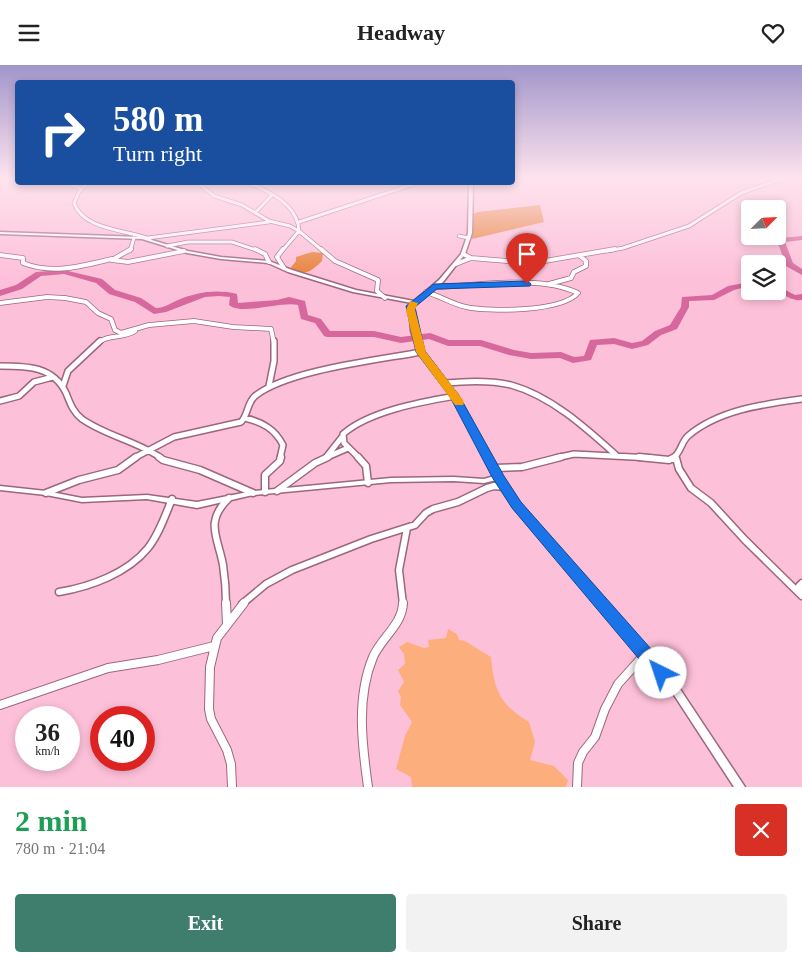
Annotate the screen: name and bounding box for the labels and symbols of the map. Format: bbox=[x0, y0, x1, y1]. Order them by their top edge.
north arrow bbox=[741, 200, 786, 245]
pin bbox=[506, 233, 548, 284]
position arrow bbox=[634, 646, 686, 698]
speed limit sign: 40 bbox=[90, 706, 155, 771]

